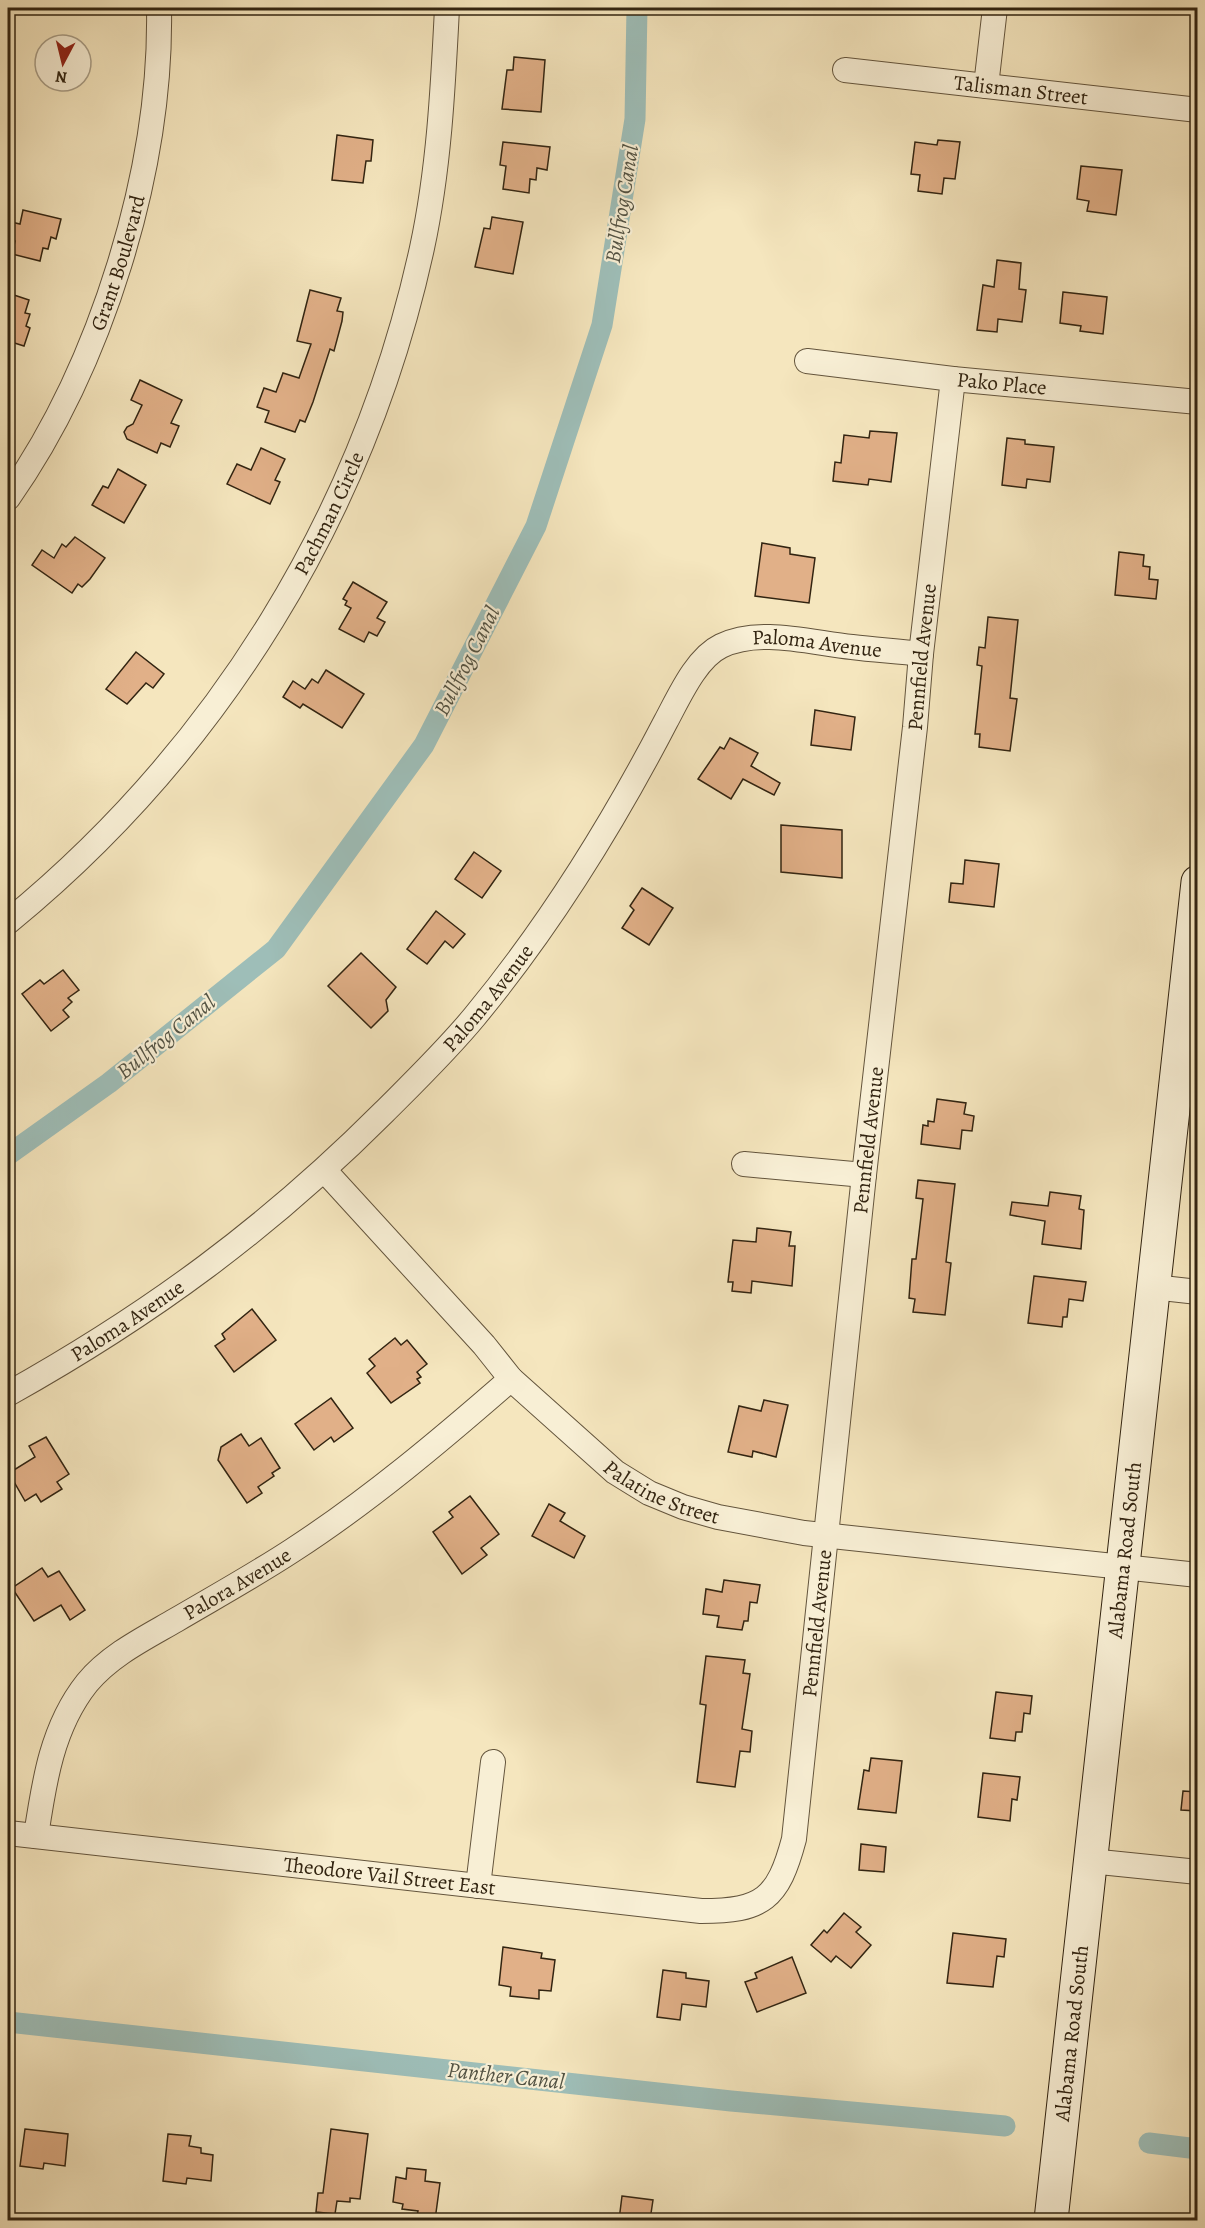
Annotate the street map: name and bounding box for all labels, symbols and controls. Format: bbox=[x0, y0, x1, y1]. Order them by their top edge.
north arrow bbox=[33, 33, 93, 93]
text: N bbox=[54, 65, 68, 89]
street label: Talisman Street bbox=[953, 68, 1089, 111]
water label: Bullfrog Canal bbox=[598, 142, 646, 265]
street label: Grant Boulevard bbox=[84, 192, 152, 335]
street label: Pako Place bbox=[955, 365, 1048, 402]
street label: Pachman Circle bbox=[287, 447, 371, 580]
street label: Pennfield Avenue bbox=[901, 582, 943, 732]
water label: Bullfrog Canal bbox=[427, 601, 508, 721]
street label: Paloma Avenue bbox=[751, 623, 883, 664]
street label: Paloma Avenue bbox=[436, 939, 540, 1058]
water label: Bullfrog Canal bbox=[110, 988, 222, 1086]
street label: Pennfield Avenue bbox=[846, 1065, 890, 1215]
street label: Paloma Avenue bbox=[65, 1273, 190, 1368]
street label: Palatine Street bbox=[597, 1454, 723, 1531]
street label: Alabama Road South bbox=[1101, 1460, 1148, 1641]
street label: Palora Avenue bbox=[178, 1541, 297, 1627]
street label: Pennfield Avenue bbox=[795, 1548, 838, 1698]
street label: Theodore Vail Street East bbox=[282, 1850, 497, 1902]
street label: Alabama Road South bbox=[1048, 1943, 1095, 2124]
water label: Panther Canal bbox=[446, 2055, 566, 2097]

